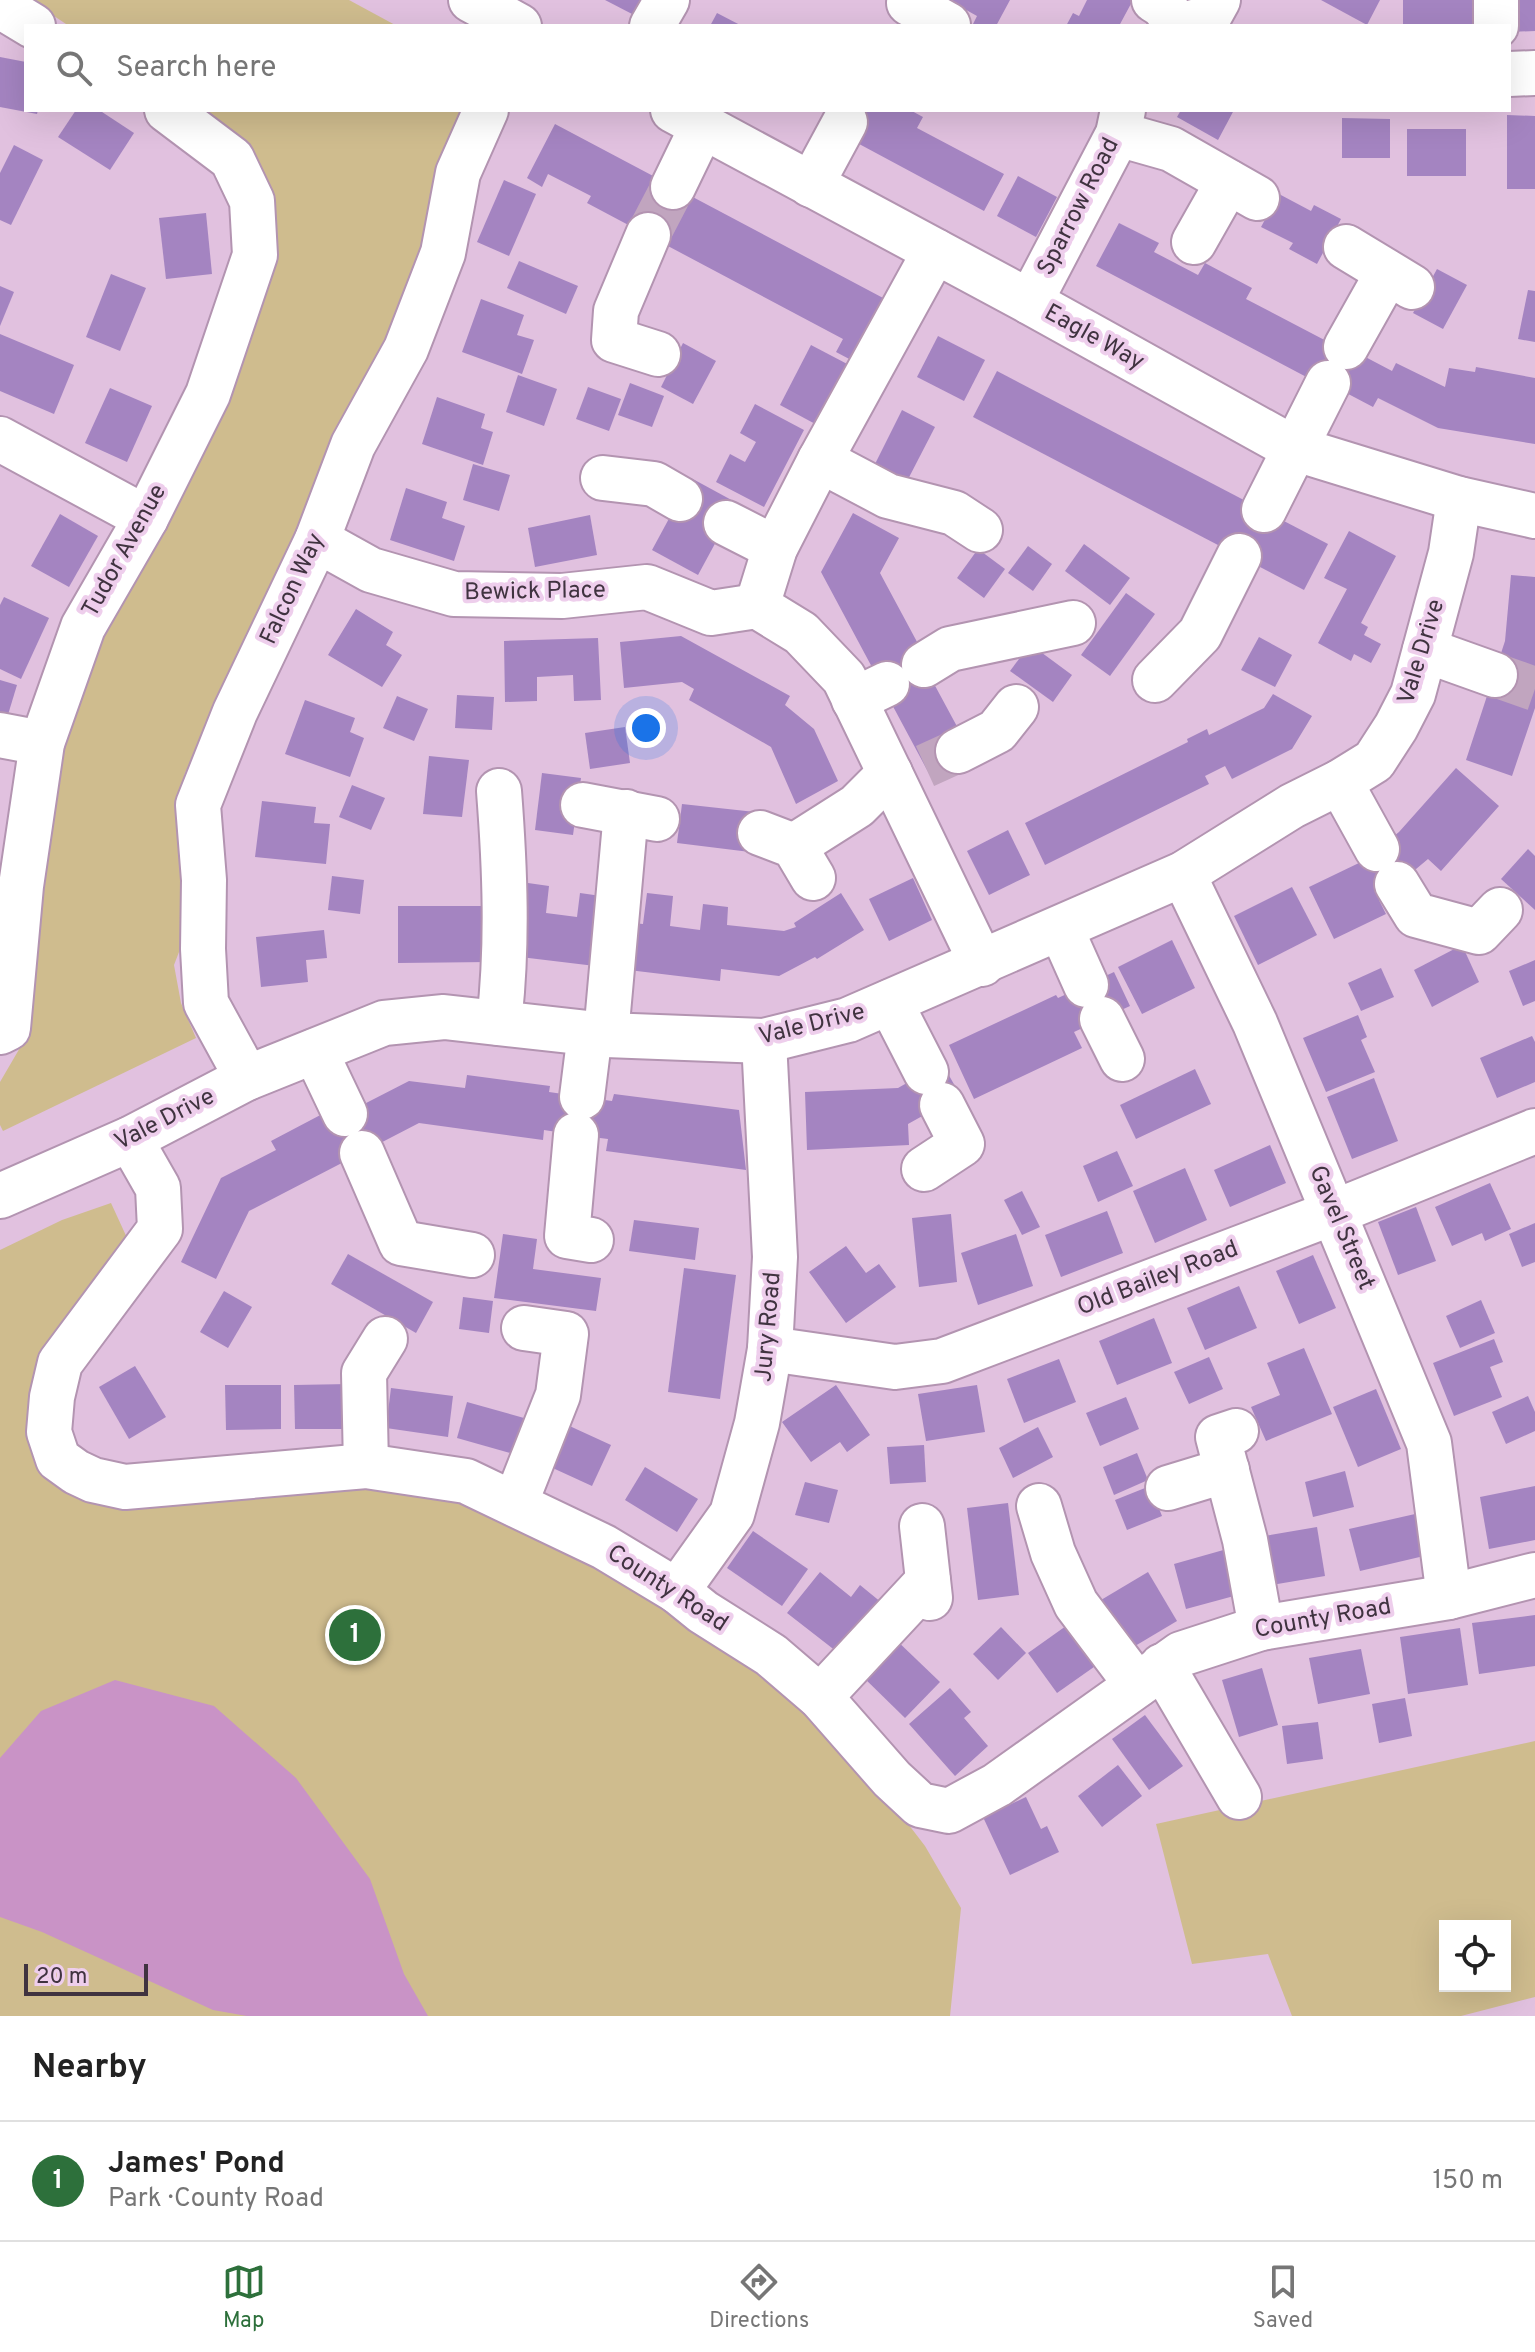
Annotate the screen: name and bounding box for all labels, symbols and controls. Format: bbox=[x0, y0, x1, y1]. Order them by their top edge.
search box bbox=[24, 24, 1511, 112]
icon: search bbox=[52, 46, 96, 90]
text: Search here bbox=[116, 50, 276, 87]
street label: Sparrow Road bbox=[1031, 133, 1127, 281]
street label: Eagle Way bbox=[1039, 298, 1149, 378]
street label: Tudor Avenue bbox=[76, 479, 174, 623]
street label: Falcon Way bbox=[254, 529, 332, 649]
street label: Bewick Place bbox=[464, 576, 606, 608]
street label: Vale Drive bbox=[1392, 596, 1452, 708]
your location bbox=[626, 708, 666, 748]
street label: Vale Drive bbox=[756, 997, 868, 1053]
street label: Vale Drive bbox=[110, 1082, 220, 1158]
street label: Gavel Street bbox=[1301, 1161, 1381, 1295]
street label: Old Bailey Road bbox=[1073, 1234, 1243, 1324]
street label: Jury Road bbox=[749, 1271, 789, 1383]
street label: County Road bbox=[601, 1539, 733, 1639]
street label: County Road bbox=[1252, 1592, 1394, 1646]
pin: 1 bbox=[329, 1605, 381, 1665]
map controls bbox=[1439, 1920, 1511, 1992]
button: locate bbox=[1439, 1920, 1511, 1992]
scale bar bbox=[24, 1960, 148, 1996]
text: 20 m bbox=[36, 1964, 87, 1991]
text: Nearby bbox=[32, 2047, 147, 2090]
text: James' Pond bbox=[108, 2146, 285, 2183]
text: 1 bbox=[53, 2165, 63, 2198]
text: 150 m bbox=[1432, 2165, 1503, 2198]
text: Park · County Road bbox=[108, 2183, 324, 2216]
tab: Map bbox=[222, 2260, 266, 2335]
tab: Directions bbox=[709, 2260, 809, 2335]
tab: Saved bbox=[1253, 2260, 1313, 2335]

